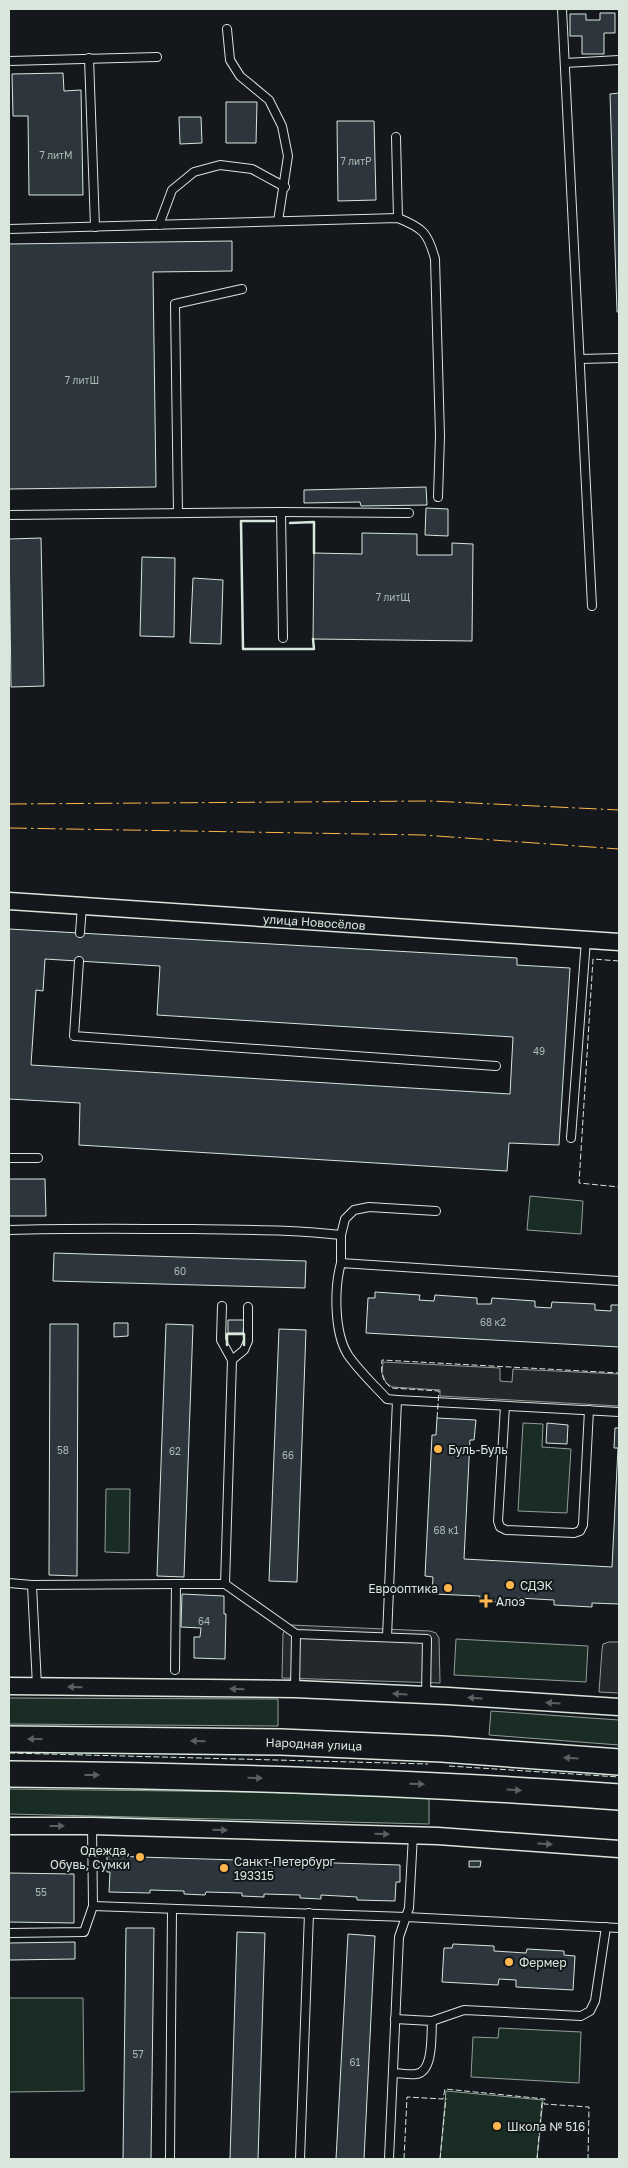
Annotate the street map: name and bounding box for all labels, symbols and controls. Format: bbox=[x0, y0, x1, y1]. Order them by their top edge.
house number: 7 литМ bbox=[39, 149, 73, 161]
house number: 7 литР bbox=[340, 155, 372, 167]
house number: 7 литШ bbox=[65, 374, 99, 386]
house number: 7 литЩ bbox=[376, 591, 410, 603]
street label: улица Новосёлов bbox=[262, 911, 366, 932]
house number: 49 bbox=[533, 1045, 545, 1057]
house number: 60 bbox=[174, 1265, 186, 1277]
house number: 68 к2 bbox=[480, 1316, 506, 1328]
place label: Буль-Буль bbox=[448, 1442, 508, 1457]
marker: Буль-Буль bbox=[432, 1443, 444, 1455]
house number: 58 bbox=[57, 1444, 69, 1456]
house number: 62 bbox=[169, 1445, 181, 1457]
house number: 66 bbox=[282, 1449, 294, 1461]
house number: 68 к1 bbox=[433, 1524, 459, 1536]
place label: СДЭК bbox=[520, 1578, 554, 1593]
marker: СДЭК bbox=[504, 1579, 516, 1591]
place label: Еврооптика bbox=[368, 1581, 438, 1596]
marker: Еврооптика bbox=[442, 1582, 454, 1594]
place label: Алоэ bbox=[496, 1594, 525, 1609]
marker: Алоэ bbox=[480, 1595, 492, 1607]
house number: 64 bbox=[198, 1615, 210, 1627]
one-way arrow bbox=[66, 1683, 82, 1691]
one-way arrow bbox=[229, 1685, 245, 1693]
one-way arrow bbox=[391, 1690, 407, 1698]
one-way arrow bbox=[466, 1694, 482, 1702]
one-way arrow bbox=[545, 1698, 561, 1706]
street label: Народная улица bbox=[265, 1734, 363, 1753]
one-way arrow bbox=[27, 1735, 43, 1743]
one-way arrow bbox=[189, 1737, 205, 1745]
one-way arrow bbox=[562, 1754, 578, 1762]
one-way arrow bbox=[85, 1771, 101, 1779]
one-way arrow bbox=[247, 1774, 263, 1782]
one-way arrow bbox=[410, 1780, 426, 1788]
one-way arrow bbox=[506, 1786, 522, 1794]
one-way arrow bbox=[50, 1822, 66, 1830]
one-way arrow bbox=[212, 1826, 228, 1834]
one-way arrow bbox=[375, 1831, 391, 1839]
one-way arrow bbox=[537, 1840, 553, 1848]
place label: Одежда, Обувь, Сумки bbox=[50, 1843, 130, 1872]
marker: Одежда, Обувь, Сумки bbox=[134, 1851, 146, 1863]
place label: Санкт-Петербург 193315 bbox=[234, 1854, 336, 1883]
marker: Санкт-Петербург 193315 bbox=[218, 1862, 230, 1874]
house number: 55 bbox=[35, 1886, 47, 1898]
place label: Фермер bbox=[519, 1955, 567, 1970]
marker: Фермер bbox=[503, 1956, 515, 1968]
house number: 57 bbox=[132, 2048, 144, 2060]
house number: 61 bbox=[350, 2056, 361, 2068]
place label: Школа № 516 bbox=[507, 2119, 585, 2134]
marker: Школа № 516 bbox=[491, 2120, 503, 2132]

